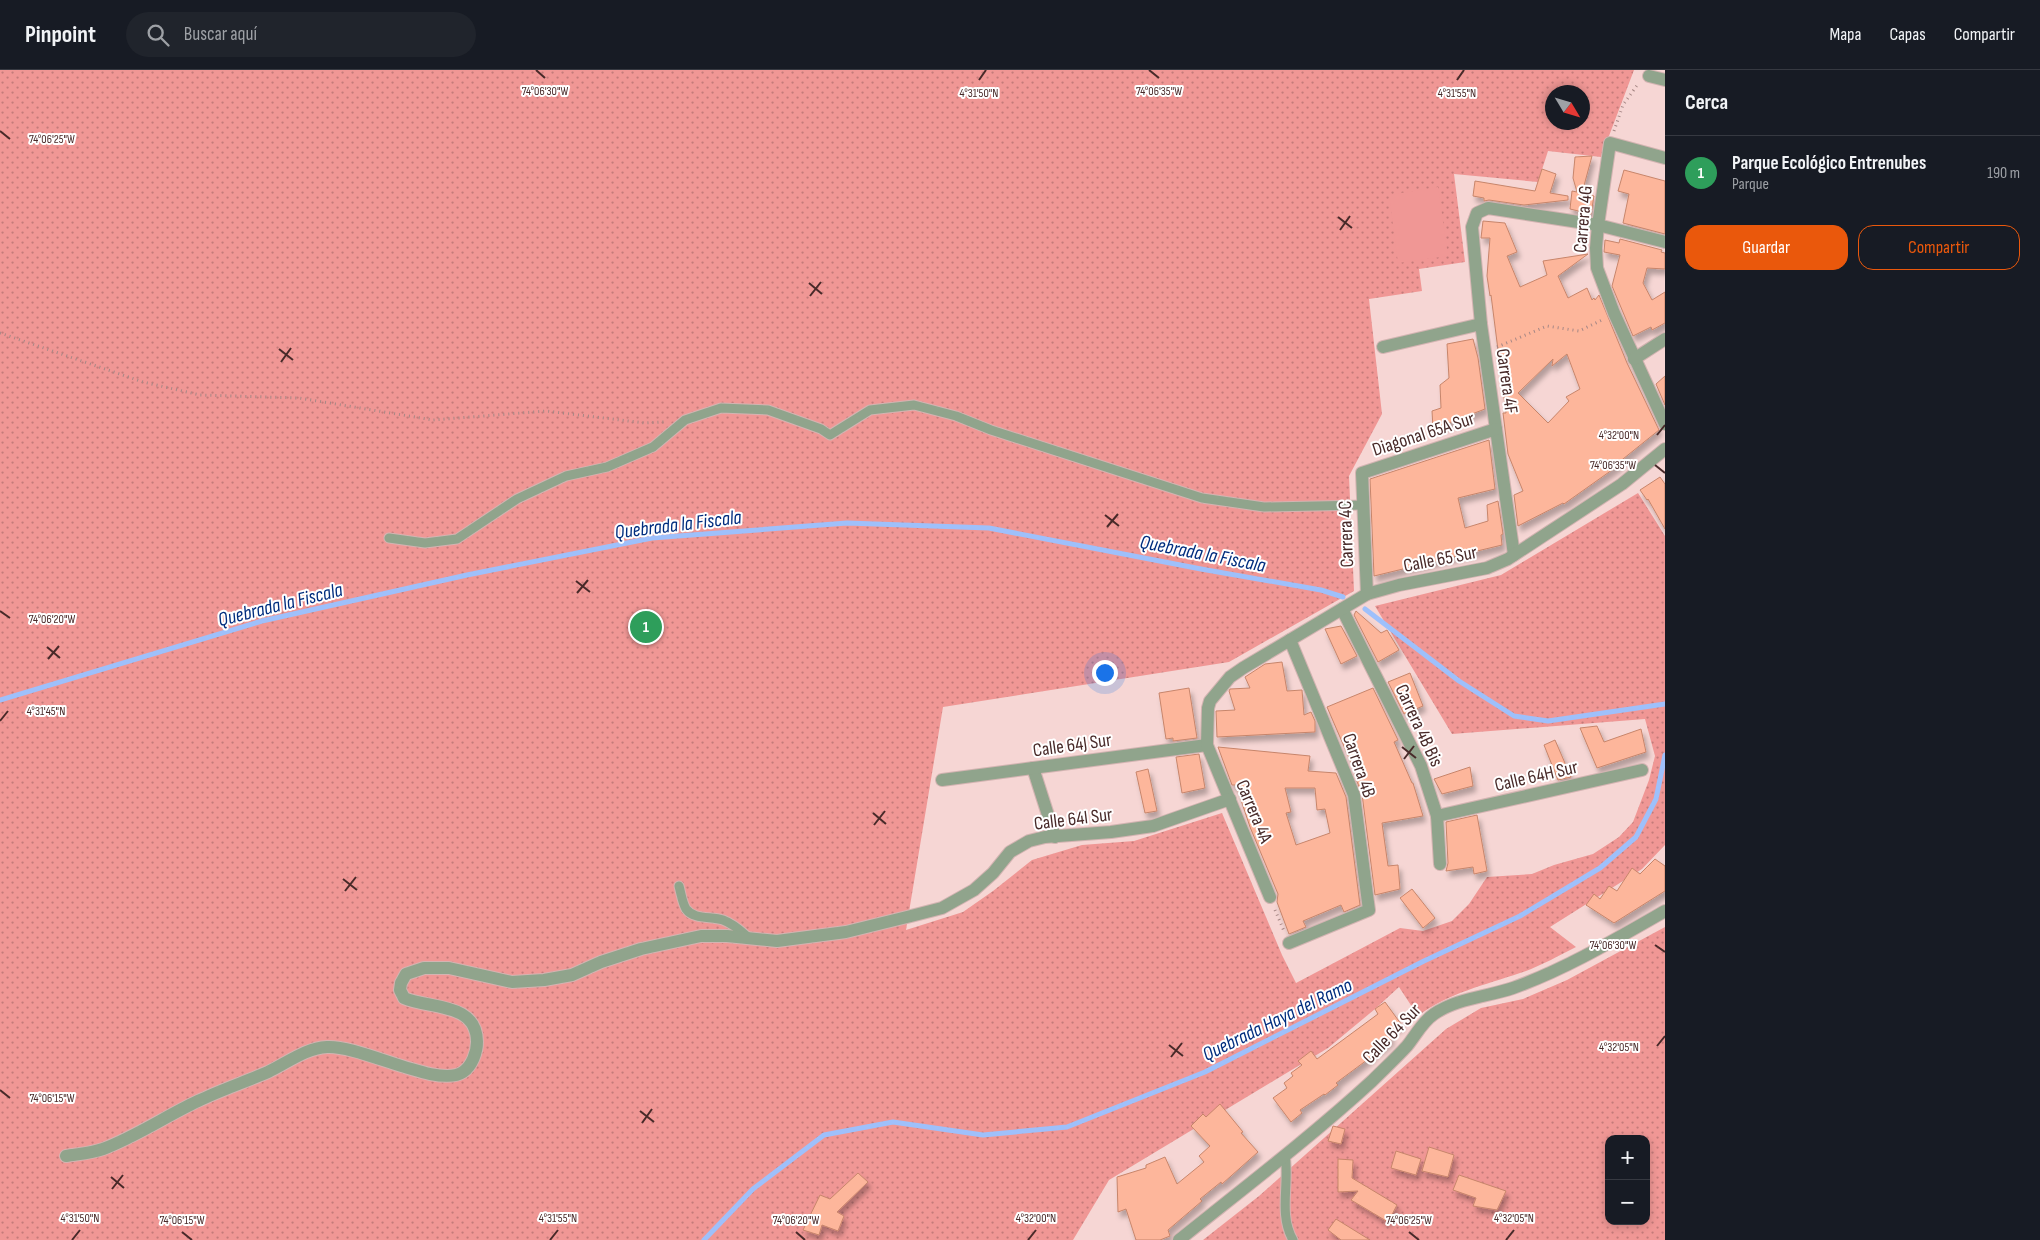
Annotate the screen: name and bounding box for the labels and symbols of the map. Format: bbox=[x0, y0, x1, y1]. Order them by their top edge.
text: 74°06'30"W bbox=[522, 84, 568, 99]
text: 74°06'35"W bbox=[1136, 84, 1182, 99]
north arrow bbox=[1545, 85, 1590, 130]
text: 4°31'50"N bbox=[960, 86, 998, 101]
text: 4°31'55"N bbox=[1438, 86, 1476, 101]
text: 74°06'25"W bbox=[29, 132, 75, 147]
street label: Carrera 4G bbox=[1569, 185, 1598, 254]
street label: Carrera 4F bbox=[1491, 347, 1522, 415]
street label: Diagonal 65A Sur bbox=[1369, 407, 1478, 462]
text: 4°32'00"N bbox=[1599, 428, 1639, 443]
text: 74°06'35"W bbox=[1590, 458, 1636, 473]
street label: Carrera 4C bbox=[1334, 500, 1359, 568]
water label: Quebrada la Fiscala bbox=[613, 505, 743, 545]
water label: Quebrada la Fiscala bbox=[1138, 530, 1268, 578]
street label: Calle 65 Sur bbox=[1402, 541, 1480, 578]
water label: Quebrada la Fiscala bbox=[215, 578, 345, 632]
pin: 1 bbox=[630, 608, 662, 646]
text: 74°06'20"W bbox=[29, 612, 75, 627]
your location bbox=[1092, 660, 1118, 686]
street label: Carrera 4B Bis bbox=[1390, 681, 1448, 771]
text: 4°31'45"N bbox=[27, 704, 65, 719]
street label: Calle 64J Sur bbox=[1031, 729, 1113, 762]
street label: Carrera 4B bbox=[1337, 730, 1380, 801]
street label: Calle 64H Sur bbox=[1492, 756, 1581, 797]
street label: Carrera 4A bbox=[1230, 777, 1277, 847]
street label: Calle 64I Sur bbox=[1033, 803, 1114, 836]
text: 74°06'30"W bbox=[1590, 938, 1636, 953]
water label: Quebrada Haya del Ramo bbox=[1199, 973, 1356, 1067]
street label: Calle 64 Sur bbox=[1358, 999, 1427, 1069]
text: 4°32'05"N bbox=[1599, 1040, 1639, 1055]
text: 74°06'15"W bbox=[29, 1091, 75, 1106]
text: 4°31'50"N bbox=[61, 1211, 99, 1226]
text: 4°31'55"N bbox=[539, 1211, 577, 1226]
text: 4°32'00"N bbox=[1016, 1211, 1056, 1226]
text: 4°32'05"N bbox=[1494, 1211, 1534, 1226]
text: 74°06'15"W bbox=[159, 1213, 205, 1228]
text: 74°06'20"W bbox=[773, 1213, 819, 1228]
text: 74°06'25"W bbox=[1386, 1213, 1432, 1228]

